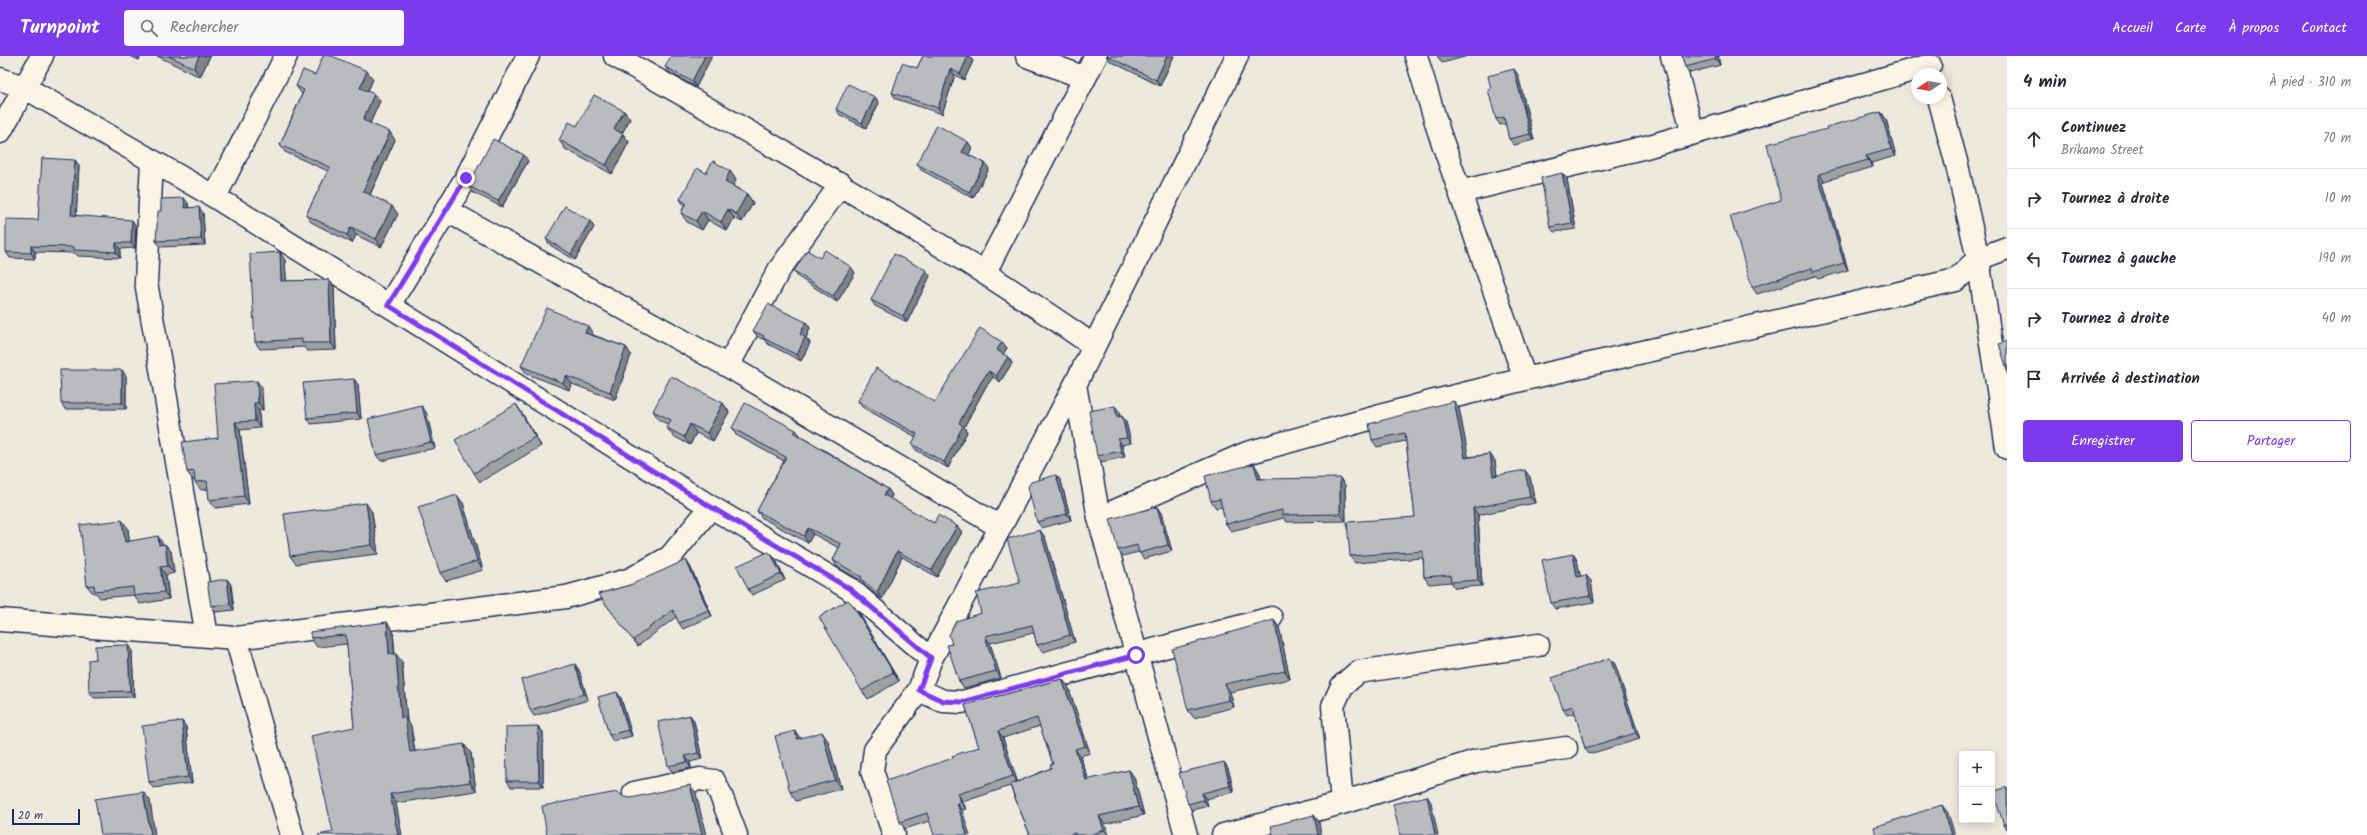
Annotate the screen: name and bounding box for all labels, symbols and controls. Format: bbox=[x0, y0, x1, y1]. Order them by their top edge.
search box bbox=[124, 10, 404, 46]
text: Turnpoint bbox=[20, 13, 100, 43]
text: Rechercher bbox=[170, 16, 238, 40]
icon: search bbox=[138, 17, 160, 39]
text: Accueil bbox=[2112, 17, 2153, 39]
text: Carte bbox=[2175, 17, 2206, 39]
text: À propos bbox=[2228, 17, 2279, 39]
text: Contact bbox=[2301, 17, 2347, 39]
north arrow bbox=[1911, 68, 1947, 104]
text: 4 min bbox=[2023, 69, 2067, 96]
text: À pied · 310 m bbox=[2269, 72, 2351, 93]
text: Continuez bbox=[2061, 116, 2126, 140]
icon: ahead bbox=[2023, 128, 2045, 150]
text: 70 m bbox=[2323, 128, 2351, 149]
text: Brikama Street bbox=[2061, 140, 2144, 161]
route end bbox=[457, 169, 475, 187]
text: Tournez à droite bbox=[2061, 187, 2169, 211]
icon: right bbox=[2023, 188, 2045, 210]
text: 10 m bbox=[2325, 188, 2351, 209]
text: Tournez à gauche bbox=[2061, 247, 2176, 271]
icon: left bbox=[2023, 248, 2045, 270]
text: 190 m bbox=[2319, 248, 2351, 269]
text: Tournez à droite bbox=[2061, 307, 2169, 331]
icon: right bbox=[2023, 308, 2045, 330]
text: 40 m bbox=[2322, 308, 2351, 329]
text: Arrivée à destination bbox=[2061, 367, 2200, 391]
icon: arrive bbox=[2023, 368, 2045, 390]
button: Enregistrer bbox=[2023, 420, 2183, 462]
button: Partager bbox=[2191, 420, 2351, 462]
route start bbox=[1127, 646, 1145, 664]
map controls bbox=[1959, 751, 1995, 823]
button: + bbox=[1959, 751, 1995, 787]
button: − bbox=[1959, 787, 1995, 823]
scale bar bbox=[12, 807, 80, 826]
text: 20 m bbox=[18, 807, 43, 825]

